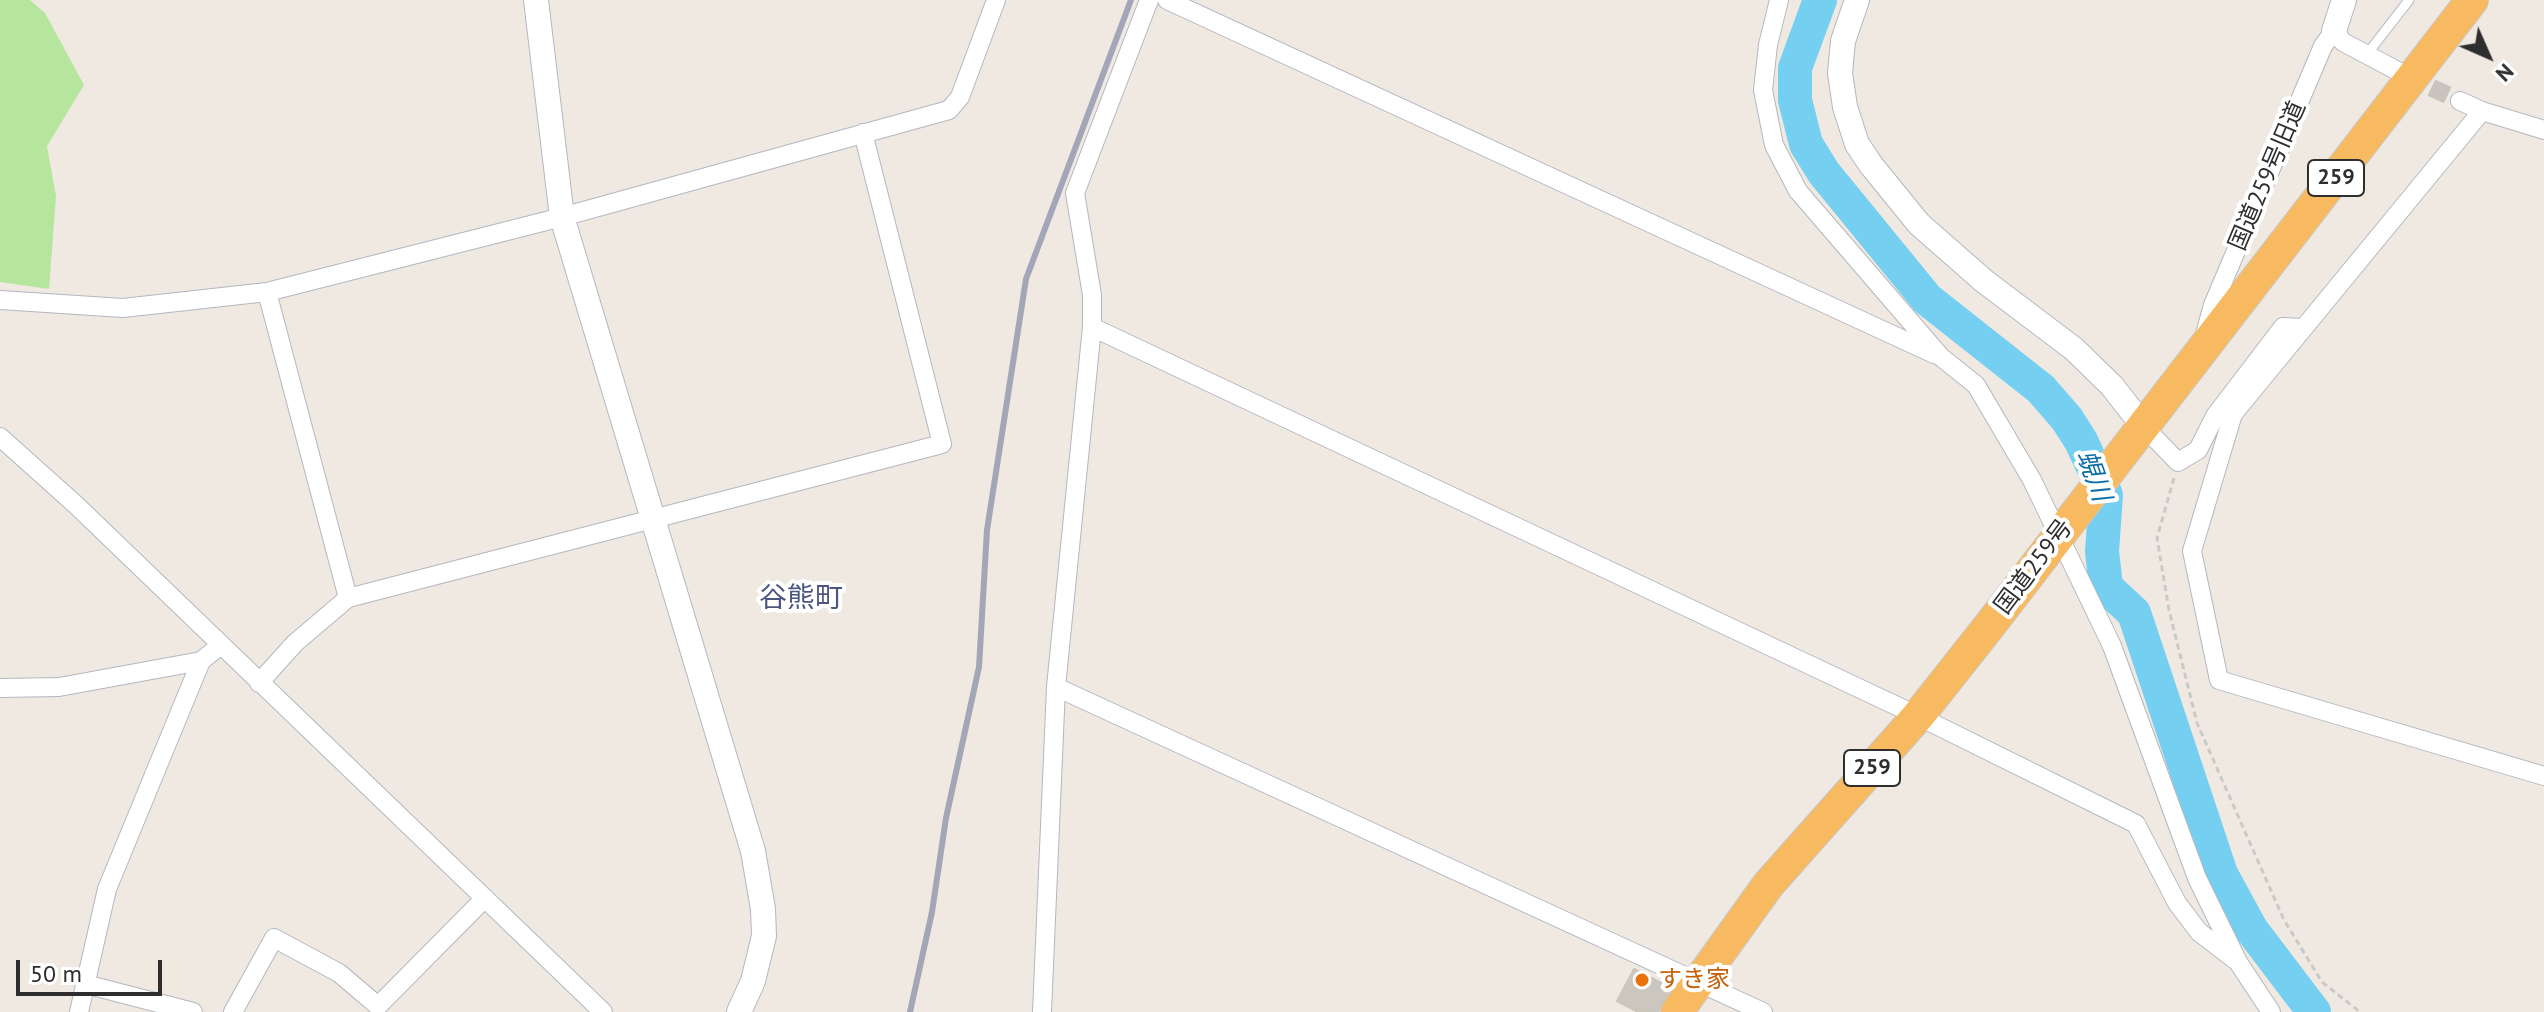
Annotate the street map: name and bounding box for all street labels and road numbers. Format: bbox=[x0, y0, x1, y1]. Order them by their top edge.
street label: 国道259号旧道 bbox=[2224, 97, 2312, 255]
road number: 259 bbox=[2308, 160, 2364, 196]
street label: 国道259号 bbox=[1989, 514, 2079, 620]
road number: 259 bbox=[1844, 750, 1900, 786]

